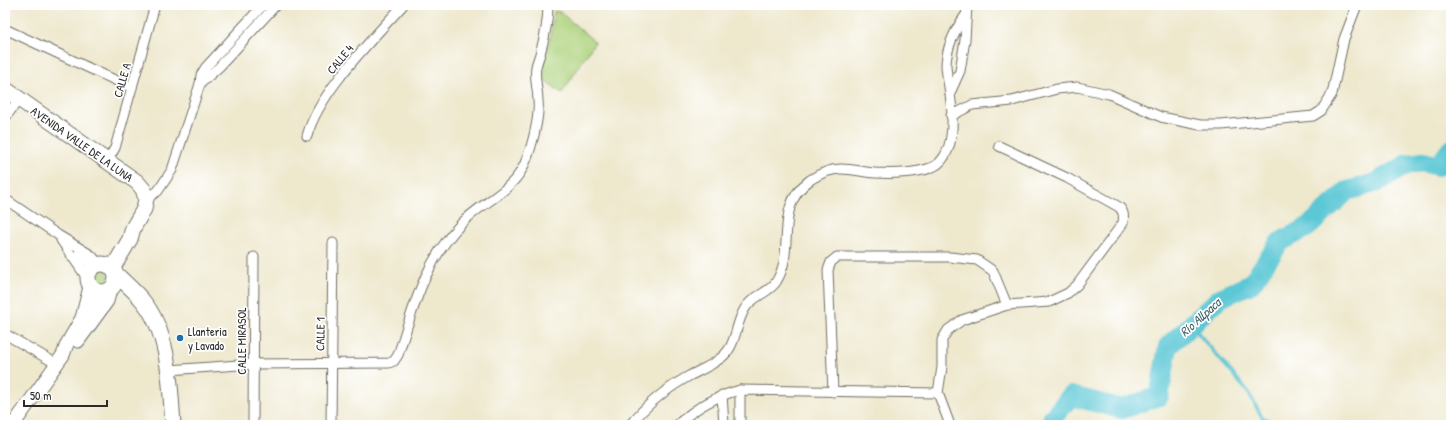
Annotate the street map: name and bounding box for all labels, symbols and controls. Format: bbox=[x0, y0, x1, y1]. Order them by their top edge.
street label: CALLE 4 bbox=[323, 40, 358, 78]
street label: CALLE A bbox=[109, 61, 135, 99]
street label: AVENIDA VALLE DE LA LUNA bbox=[27, 102, 137, 186]
water label: Río Allpaca bbox=[1175, 292, 1227, 341]
street label: CALLE MIRASOL bbox=[233, 307, 250, 375]
street label: CALLE 1 bbox=[311, 317, 329, 351]
place label: Llanteria y Lavado bbox=[188, 323, 227, 354]
marker: Llanteria y Lavado bbox=[175, 333, 185, 343]
scale bar bbox=[24, 382, 107, 408]
text: 50 m bbox=[30, 387, 51, 404]

